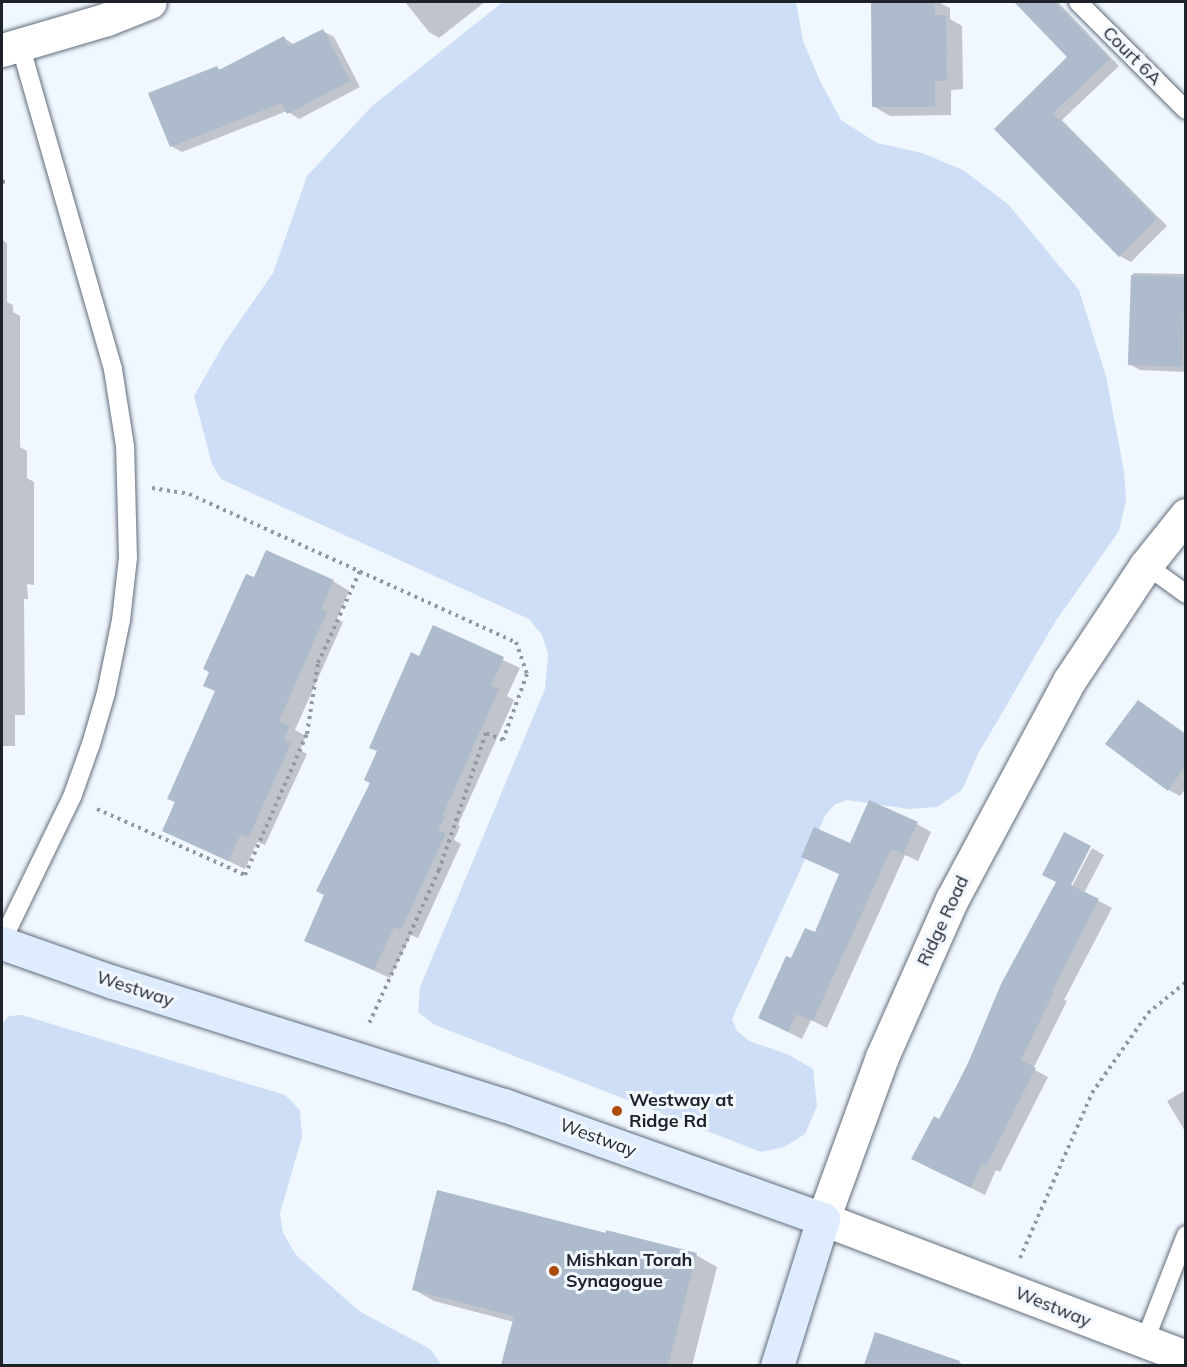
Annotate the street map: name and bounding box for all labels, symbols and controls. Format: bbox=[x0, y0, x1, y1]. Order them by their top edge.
street label: Court 6A bbox=[1098, 22, 1166, 90]
street label: Ridge Road bbox=[913, 872, 973, 970]
street label: Westway bbox=[94, 966, 176, 1012]
place label: Westway at Ridge Rd bbox=[629, 1090, 733, 1132]
marker: Westway at Ridge Rd bbox=[610, 1104, 624, 1118]
street label: Westway bbox=[557, 1114, 639, 1162]
place label: Mishkan Torah Synagogue bbox=[566, 1250, 692, 1292]
marker: Mishkan Torah Synagogue bbox=[547, 1264, 561, 1278]
street label: Westway bbox=[1012, 1282, 1094, 1332]

